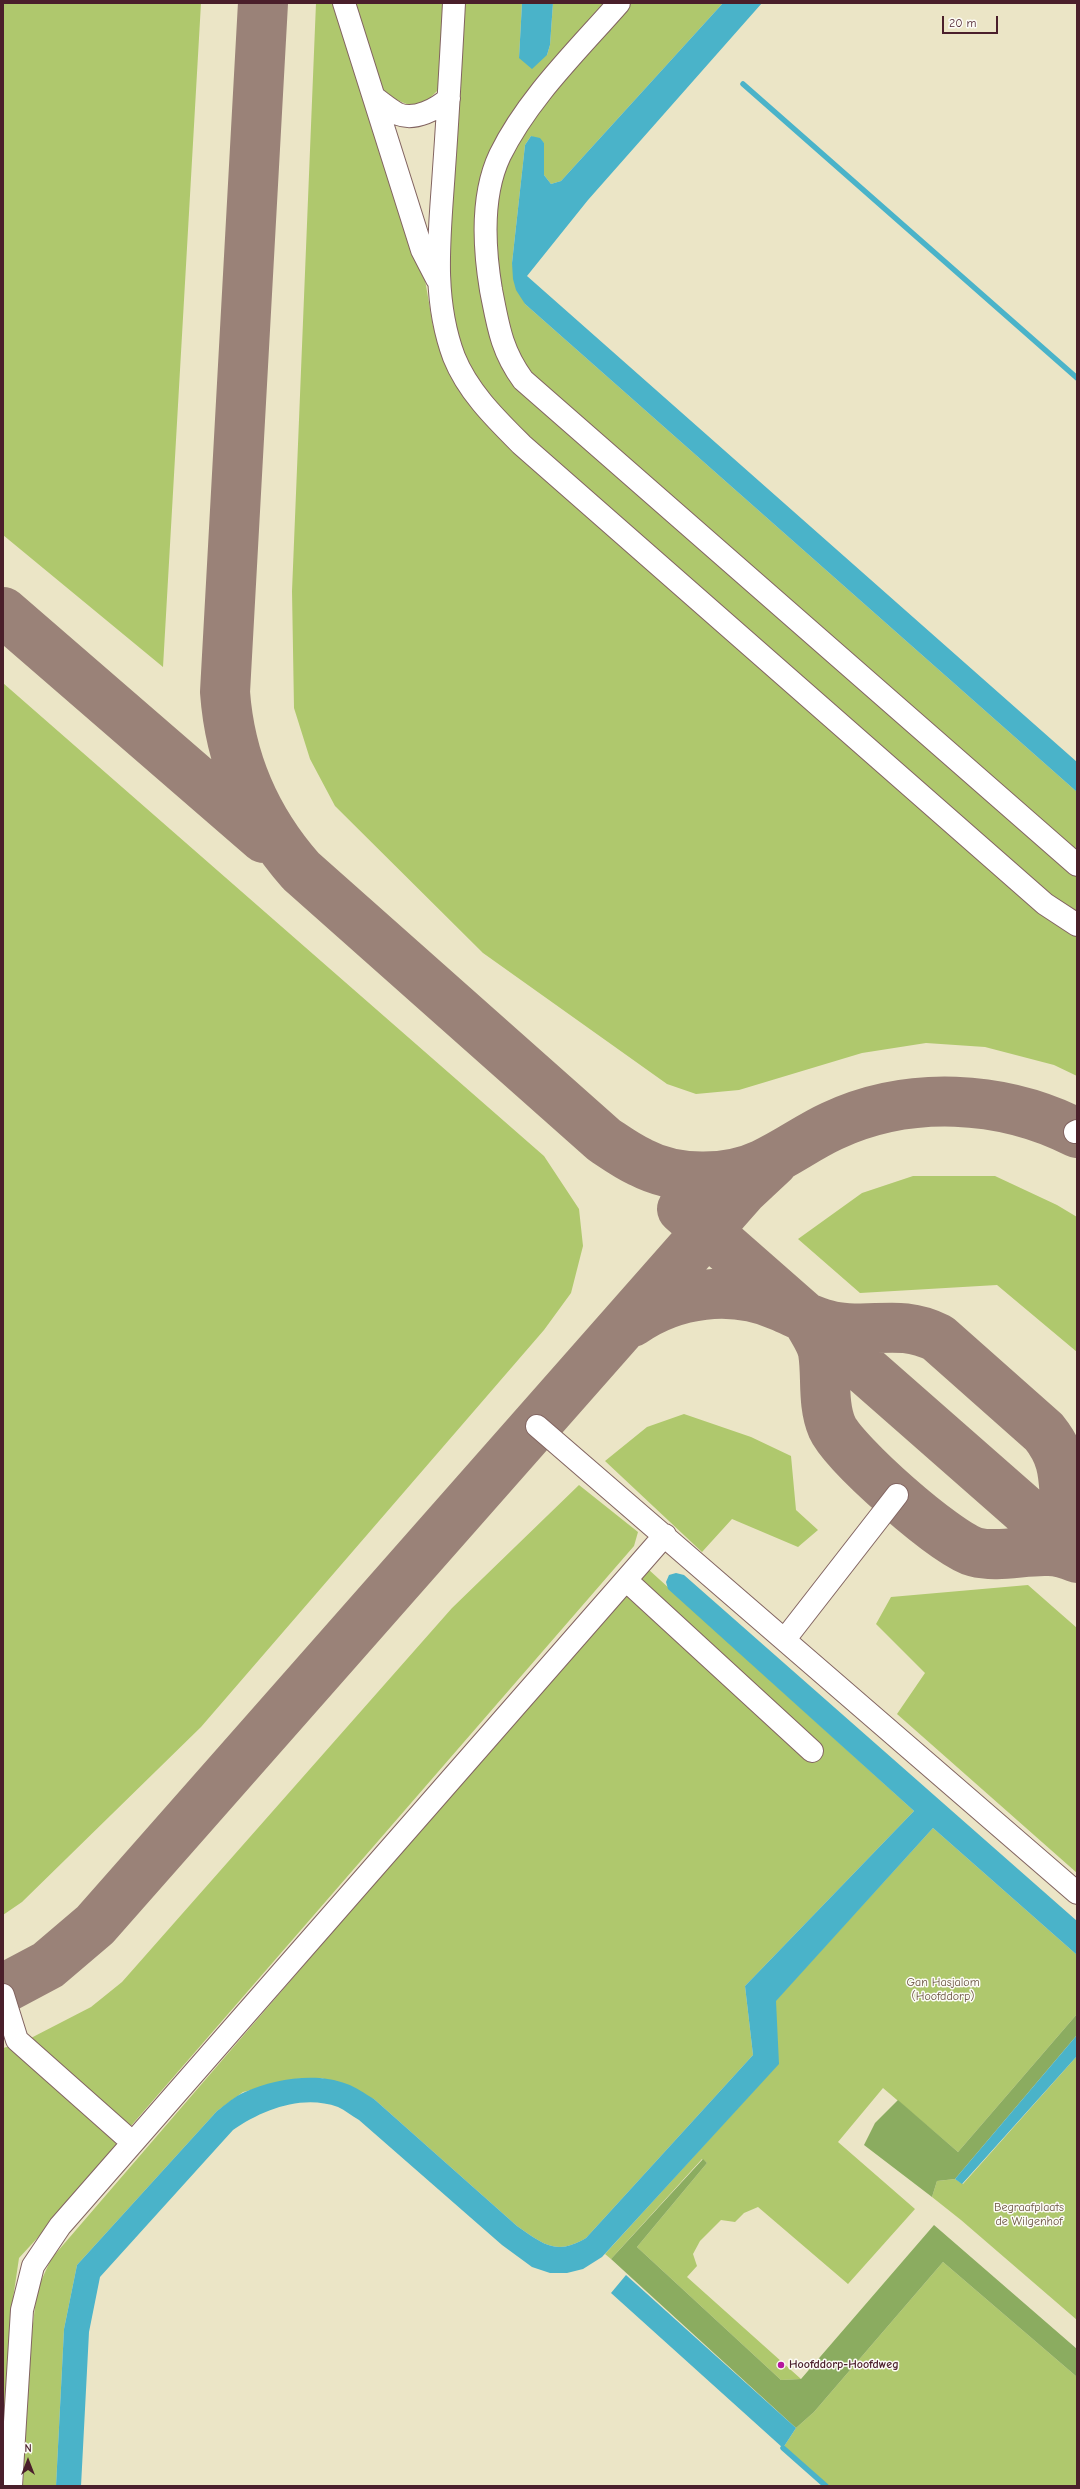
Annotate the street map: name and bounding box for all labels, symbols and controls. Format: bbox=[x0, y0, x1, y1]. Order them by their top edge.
scale bar bbox=[944, 8, 1000, 34]
text: 20 m bbox=[949, 16, 977, 30]
park label: Gan Hasjalom (Hoofddorp) bbox=[906, 1976, 980, 2004]
park label: Begraafplaats de Wilgenhof bbox=[994, 2201, 1064, 2229]
place label: Hoofddorp-Hoofdweg bbox=[789, 2358, 899, 2372]
marker: Hoofddorp-Hoofdweg bbox=[776, 2360, 786, 2370]
north arrow bbox=[8, 2441, 48, 2481]
text: N bbox=[24, 2442, 32, 2455]

